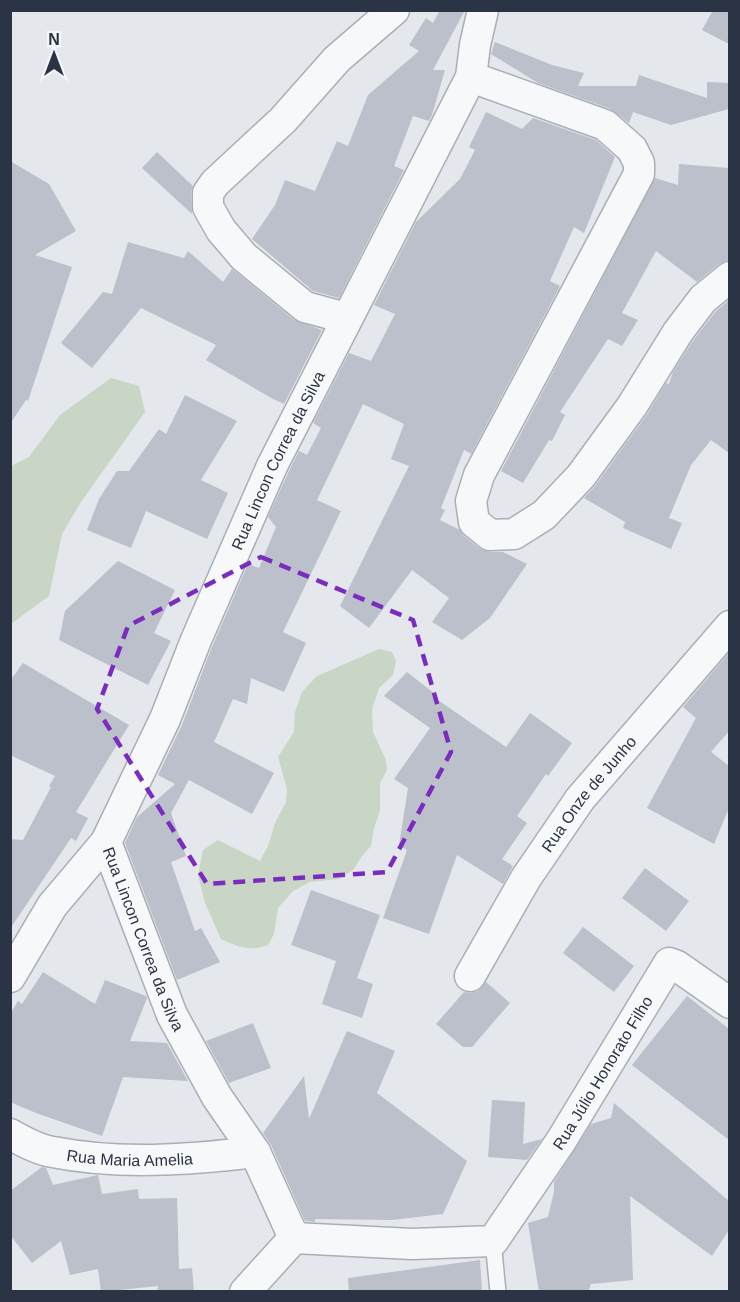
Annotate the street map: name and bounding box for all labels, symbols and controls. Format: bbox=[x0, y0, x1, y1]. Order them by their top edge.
north arrow bbox=[24, 24, 84, 84]
text: N bbox=[48, 31, 60, 48]
street label: Rua Lincon Correa da Silva bbox=[228, 368, 328, 552]
street label: Rua Onze de Junho bbox=[538, 732, 639, 855]
street label: Rua Lincon Correa da Silva bbox=[100, 845, 188, 1034]
street label: Rua Júlio Honorato Filho bbox=[549, 993, 655, 1153]
street label: Rua Maria Amelia bbox=[66, 1146, 193, 1169]

